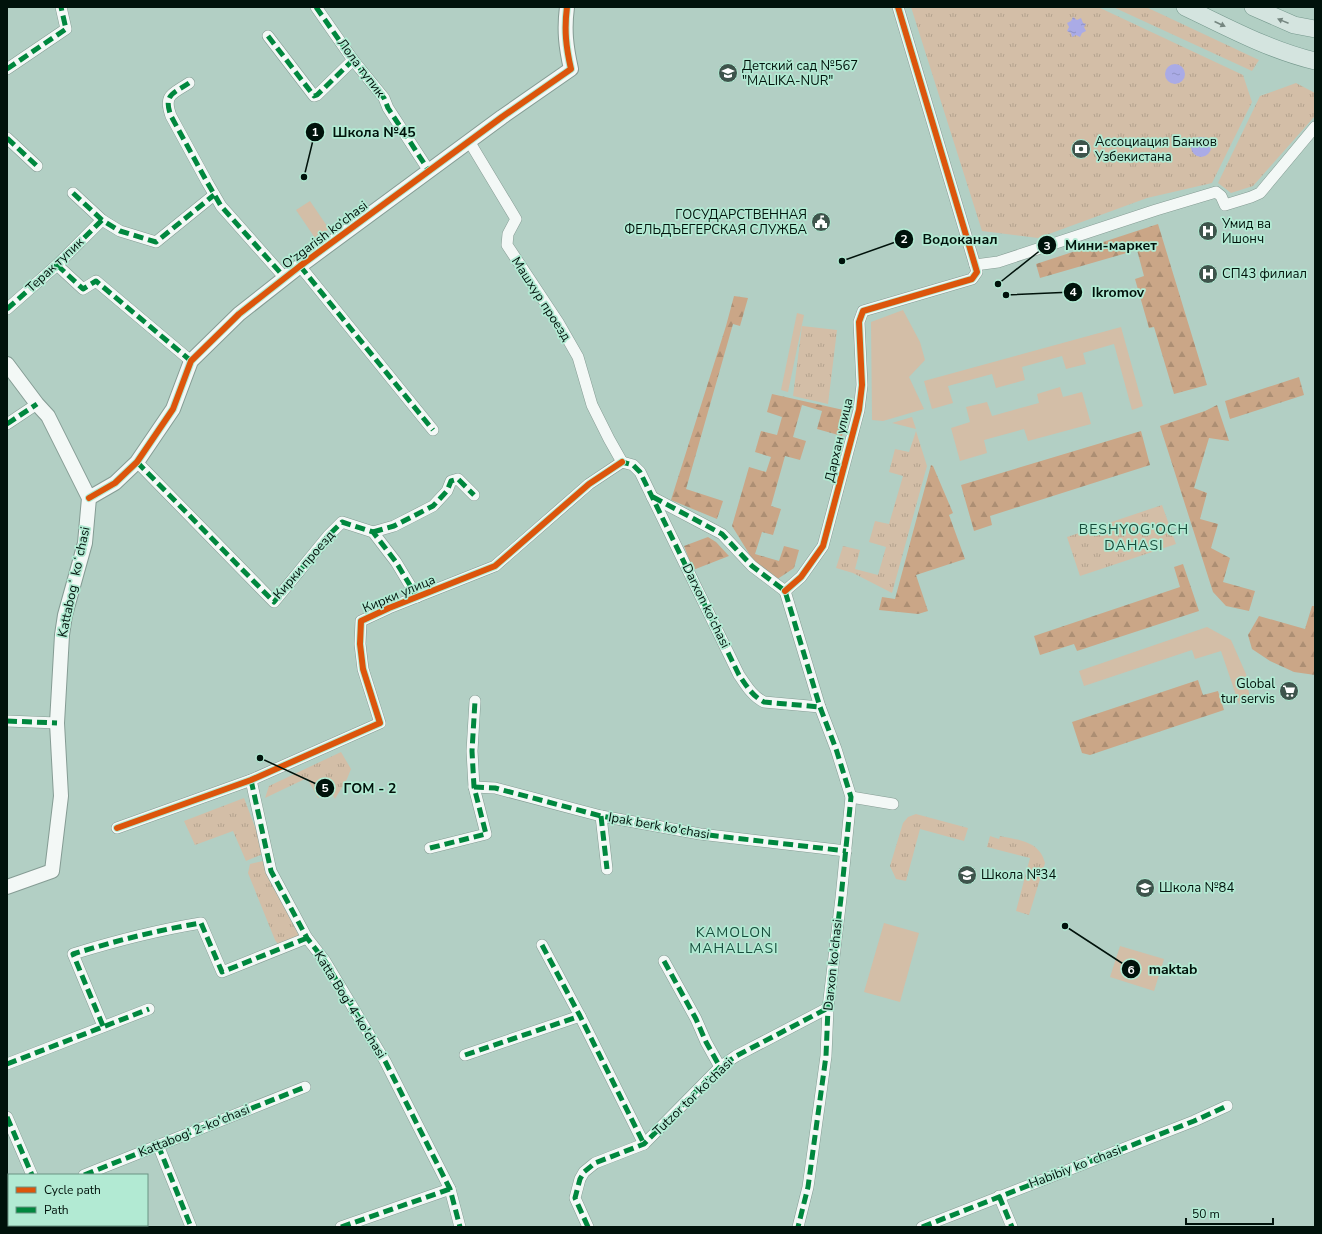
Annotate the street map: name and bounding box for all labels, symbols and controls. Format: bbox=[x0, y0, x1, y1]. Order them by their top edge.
one-way arrow bbox=[1277, 18, 1288, 24]
one-way arrow bbox=[1215, 21, 1227, 27]
street label: Лола тупик bbox=[333, 35, 389, 101]
place label: Детский сад №567 "MALIKA-NUR" bbox=[742, 57, 858, 90]
school or university icon: Детский сад №567 "MALIKA-NUR" bbox=[717, 62, 739, 84]
callout: Школа №45 bbox=[305, 119, 424, 145]
text: Школа №45 bbox=[332, 123, 416, 142]
text: 1 bbox=[311, 124, 319, 140]
place label: Ассоциация Банков Узбекистана bbox=[1094, 133, 1217, 166]
bank icon: Ассоциация Банков Узбекистана bbox=[1070, 138, 1092, 160]
street label: O‘zgarish ko‘chasi bbox=[278, 197, 372, 273]
place label: ГОСУДАРСТВЕННАЯ ФЕЛЬДЪЕГЕРСКАЯ СЛУЖБА bbox=[624, 206, 808, 239]
public building icon: ГОСУДАРСТВЕННАЯ ФЕЛЬДЪЕГЕРСКАЯ СЛУЖБА bbox=[810, 211, 832, 233]
place label: Умид ва Ишонч bbox=[1221, 215, 1271, 248]
hospital icon: Умид ва Ишонч bbox=[1197, 220, 1219, 242]
callout: Водоканал bbox=[894, 226, 1005, 252]
text: Водоканал bbox=[922, 230, 998, 249]
text: 2 bbox=[900, 231, 908, 247]
callout: Мини-маркет bbox=[1037, 232, 1165, 258]
street label: Терак тупик bbox=[22, 233, 88, 297]
text: Мини-маркет bbox=[1065, 236, 1157, 255]
text: 3 bbox=[1043, 238, 1051, 254]
street label: Машхур проезд bbox=[507, 253, 575, 345]
hospital icon: СП43 филиал bbox=[1197, 263, 1219, 285]
place label: СП43 филиал bbox=[1222, 265, 1307, 283]
callout: Ikromov bbox=[1063, 279, 1152, 305]
text: Ikromov bbox=[1092, 283, 1145, 302]
text: 4 bbox=[1069, 284, 1077, 300]
street label: Дархан улица bbox=[821, 396, 857, 484]
district label: BESHYOG'OCH DAHASI bbox=[1079, 520, 1189, 555]
street label: Kattabogʻ koʻchasi bbox=[53, 525, 95, 639]
street label: Кирки проезд bbox=[269, 527, 339, 603]
street label: Darxon ko'chasi bbox=[678, 561, 734, 651]
street label: Кирки улица bbox=[360, 571, 438, 617]
place label: Global tur servis bbox=[1221, 675, 1275, 708]
supermarket icon: Global tur servis bbox=[1278, 680, 1300, 702]
callout: ГОМ - 2 bbox=[315, 775, 404, 801]
text: ГОМ - 2 bbox=[344, 779, 396, 798]
text: 5 bbox=[321, 780, 329, 796]
street label: Ipak berk ko'chasi bbox=[607, 808, 711, 844]
school or university icon: Школа №34 bbox=[956, 864, 978, 886]
place label: Школа №34 bbox=[981, 866, 1056, 884]
school or university icon: Школа №84 bbox=[1134, 877, 1156, 899]
place label: Школа №84 bbox=[1159, 879, 1234, 897]
street label: Darxon ko'chasi bbox=[819, 918, 847, 1012]
district label: KAMOLON MAHALLASI bbox=[689, 923, 779, 958]
street label: Katta Bog' 4-ko'chasi bbox=[310, 948, 390, 1062]
callout: maktab bbox=[1121, 956, 1205, 982]
text: maktab bbox=[1149, 960, 1197, 979]
text: 6 bbox=[1127, 962, 1135, 978]
street label: Tutzor tor ko‘chasi bbox=[649, 1054, 737, 1140]
street label: Kattabog' 2-ko'chasi bbox=[136, 1100, 252, 1162]
street label: Habibiy koʻchasi bbox=[1026, 1141, 1124, 1193]
legend bbox=[8, 1174, 148, 1226]
text: Cycle path bbox=[44, 1182, 101, 1198]
scale bar bbox=[1186, 1200, 1273, 1226]
text: Path bbox=[44, 1202, 69, 1218]
text: 50 m bbox=[1192, 1206, 1220, 1222]

